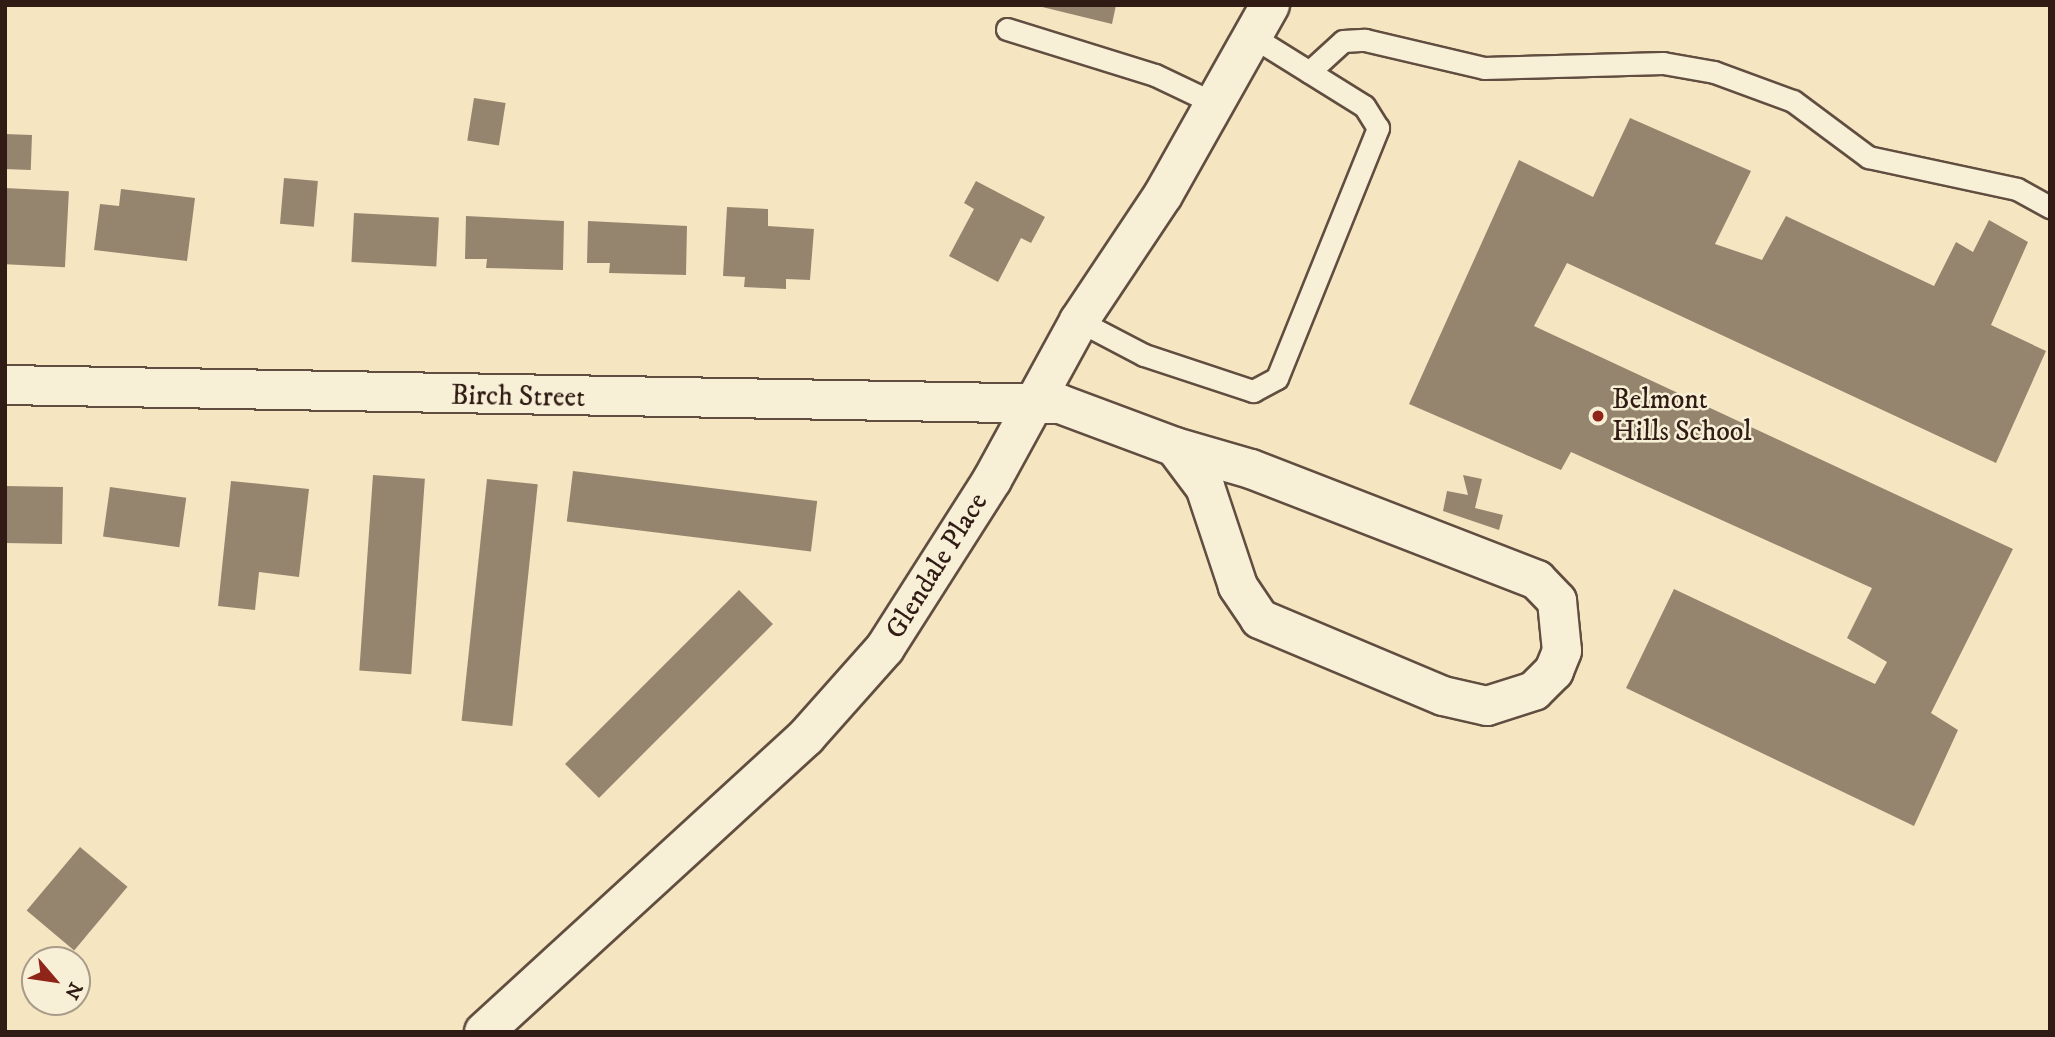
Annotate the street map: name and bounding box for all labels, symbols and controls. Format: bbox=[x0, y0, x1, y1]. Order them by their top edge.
street label: Birch Street bbox=[451, 379, 585, 415]
place label: Belmont Hills School bbox=[1612, 383, 1752, 449]
marker: Belmont Hills School bbox=[1590, 408, 1606, 424]
street label: Glendale Place bbox=[879, 487, 995, 645]
north arrow bbox=[21, 946, 91, 1016]
text: N bbox=[59, 978, 87, 1003]

